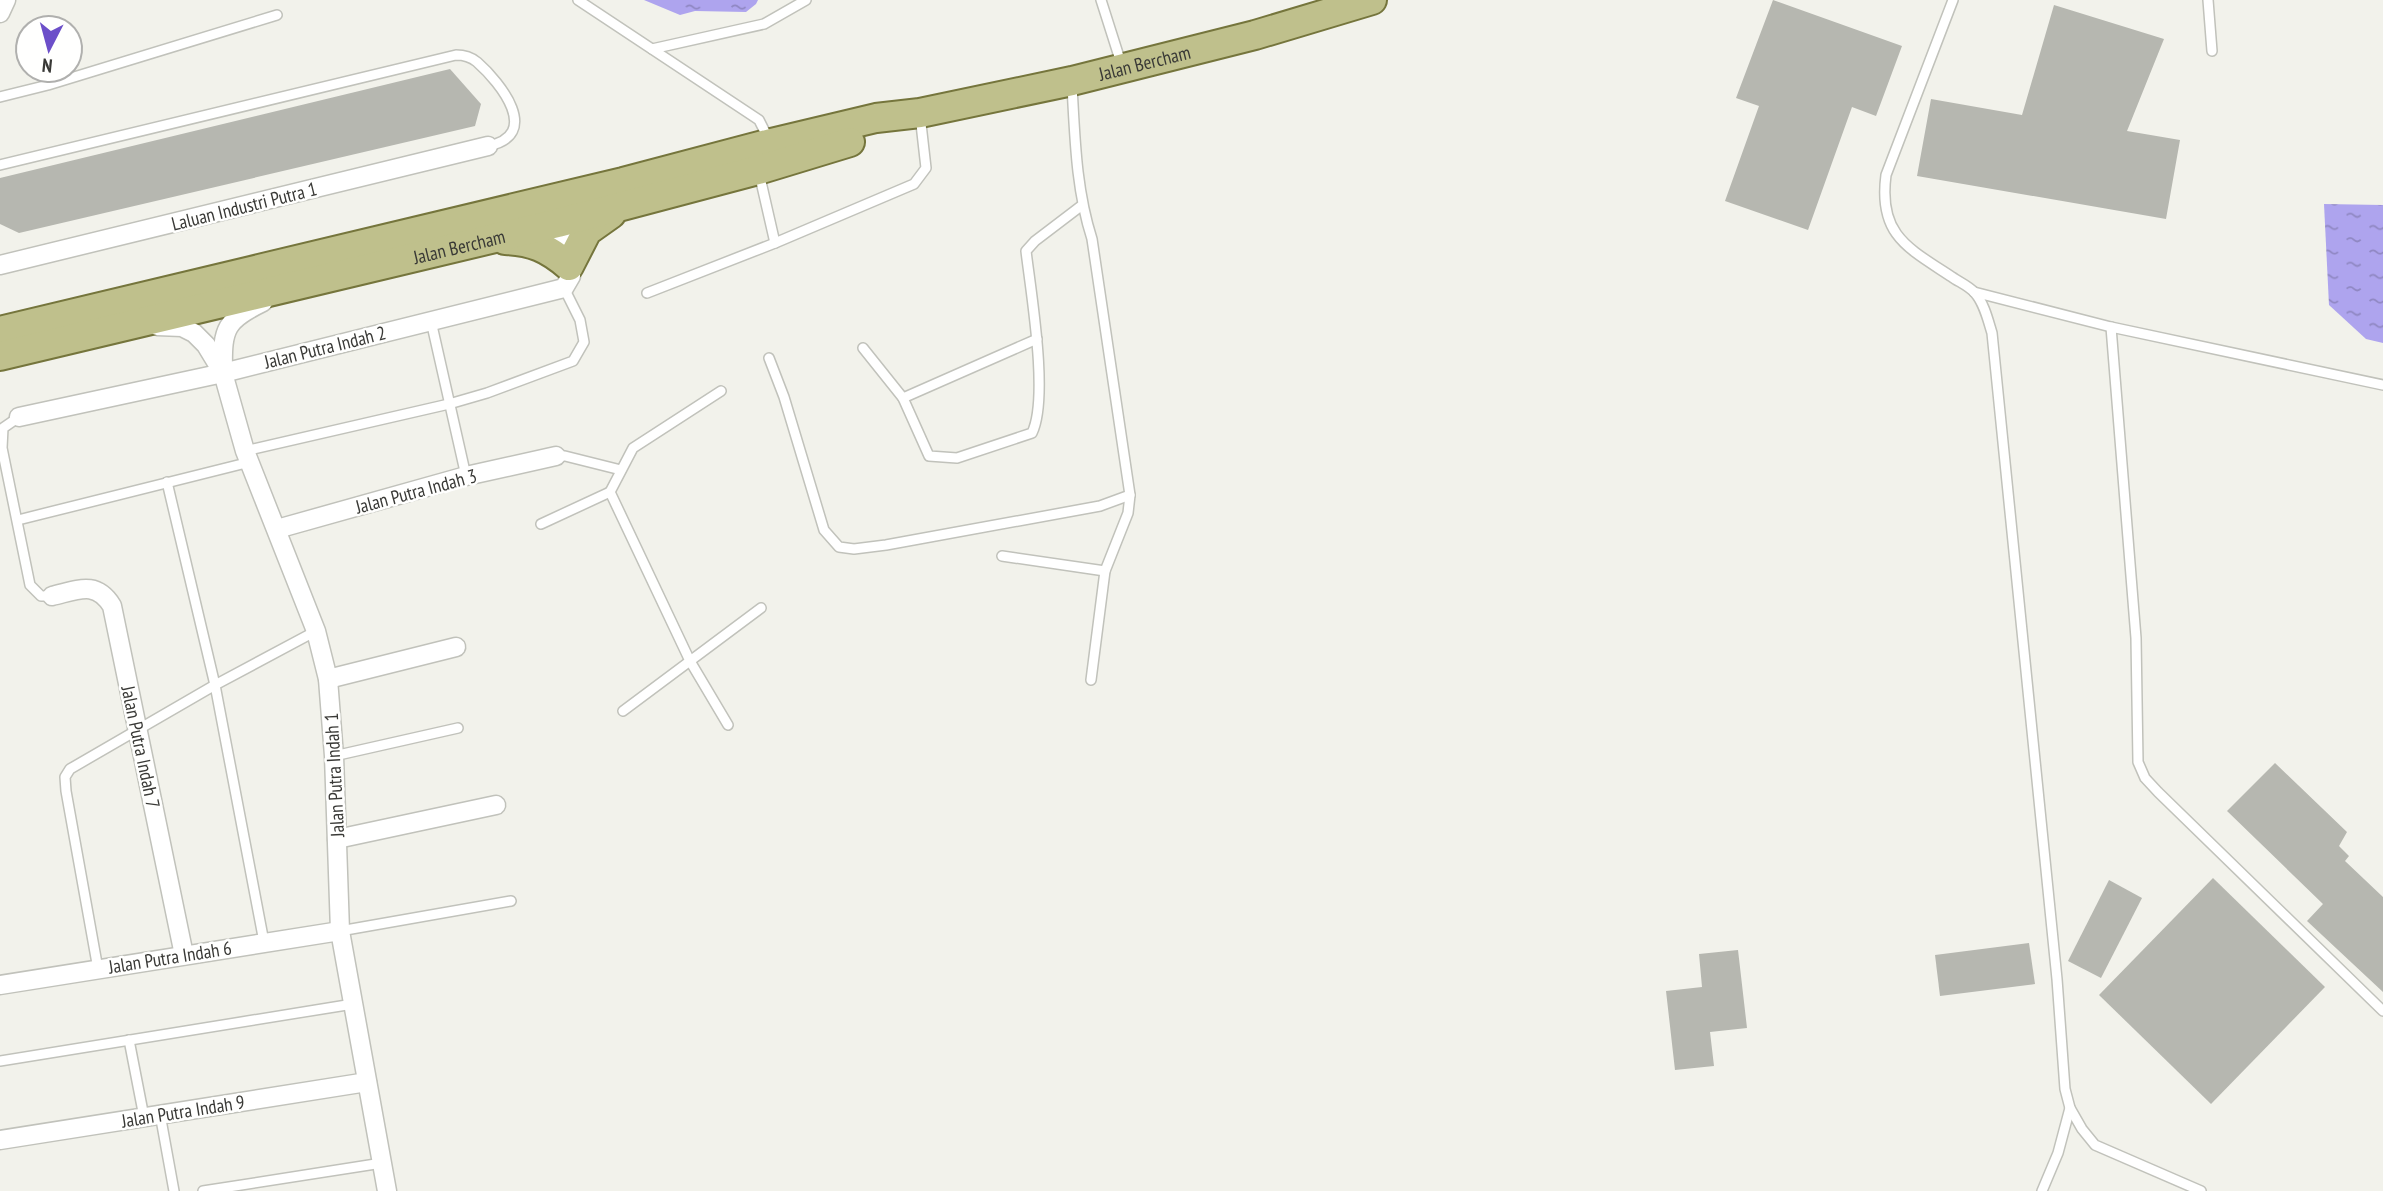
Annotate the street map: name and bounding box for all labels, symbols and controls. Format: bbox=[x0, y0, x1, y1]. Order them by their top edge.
north arrow bbox=[14, 14, 84, 84]
street label: Jalan Bercham bbox=[1095, 40, 1193, 86]
text: N bbox=[41, 53, 54, 78]
street label: Laluan Industri Putra 1 bbox=[169, 176, 319, 236]
street label: Jalan Bercham bbox=[410, 224, 508, 269]
street label: Jalan Putra Indah 2 bbox=[261, 320, 388, 374]
street label: Jalan Putra Indah 3 bbox=[352, 463, 479, 519]
street label: Jalan Putra Indah 7 bbox=[116, 683, 166, 810]
street label: Jalan Putra Indah 1 bbox=[319, 712, 349, 839]
street label: Jalan Putra Indah 6 bbox=[106, 935, 233, 979]
street label: Jalan Putra Indah 9 bbox=[119, 1089, 246, 1133]

